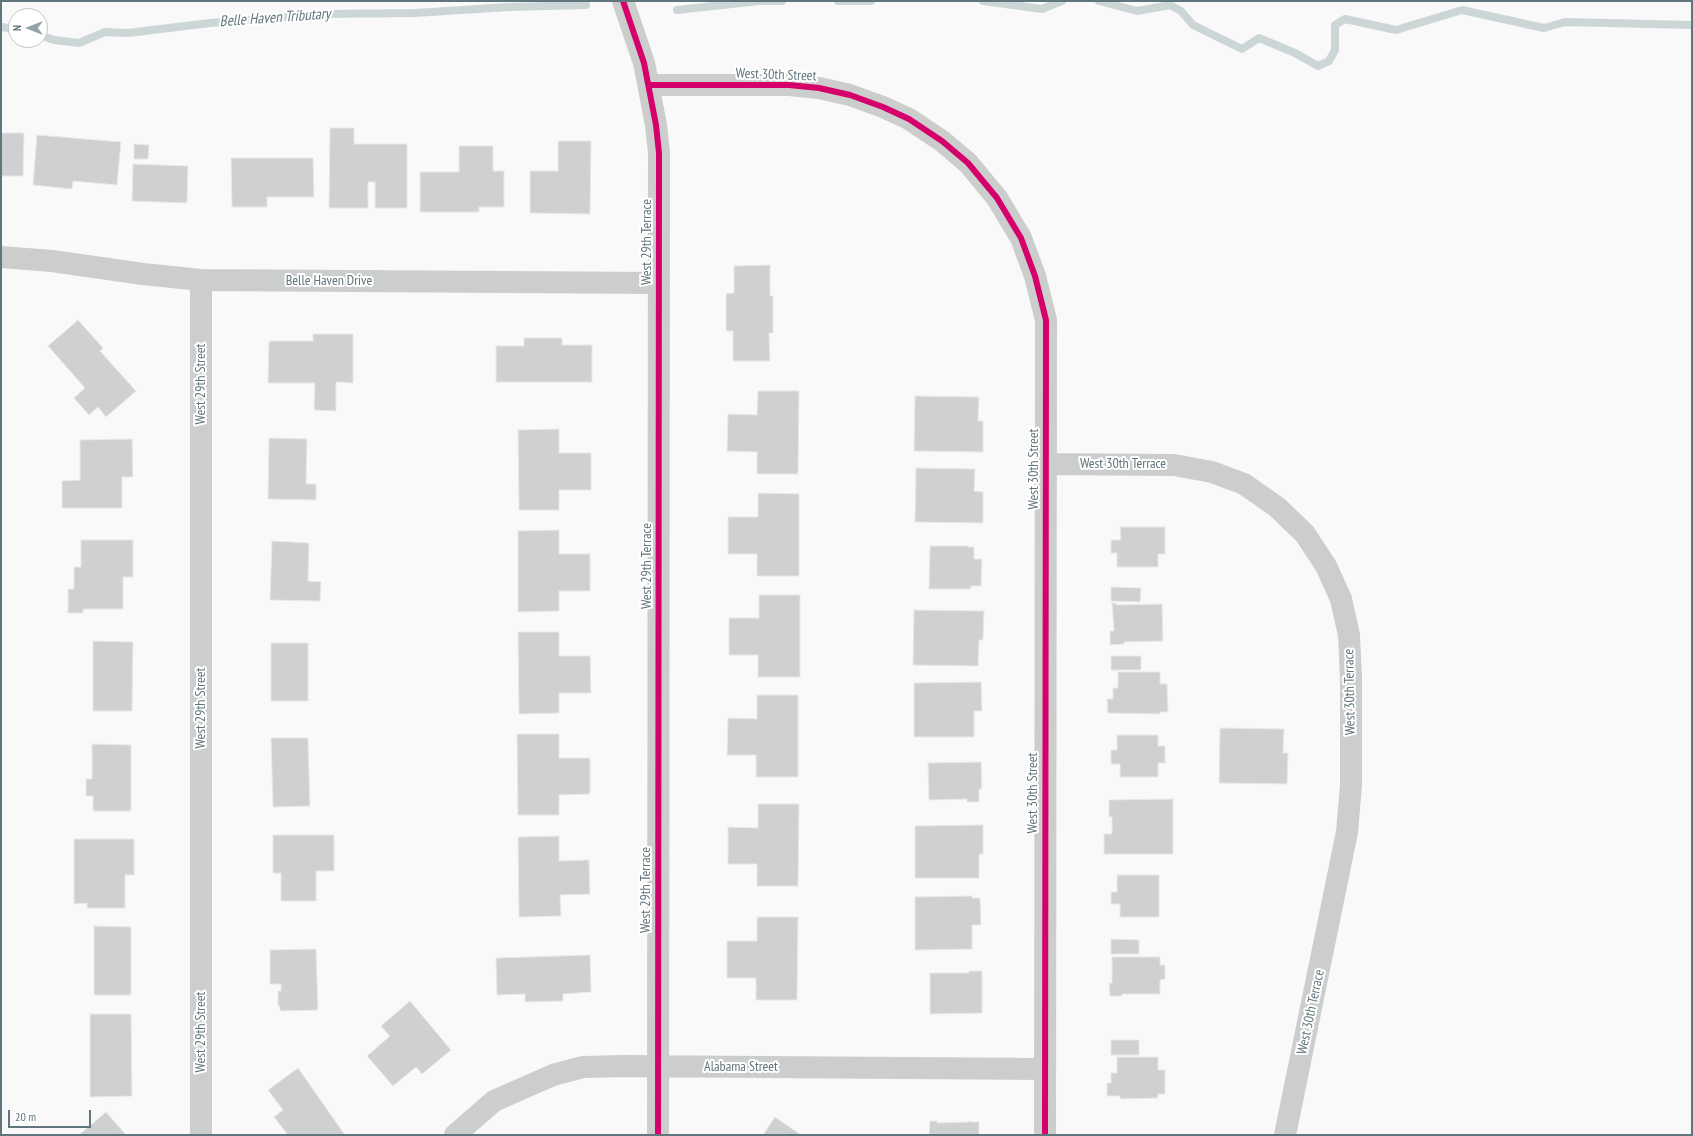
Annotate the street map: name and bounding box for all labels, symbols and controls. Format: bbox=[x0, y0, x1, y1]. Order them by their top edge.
water label: Belle Haven Tributary bbox=[219, 5, 331, 31]
north arrow bbox=[8, 8, 48, 48]
text: N bbox=[10, 25, 24, 31]
street label: West 30th Street bbox=[735, 65, 817, 85]
street label: West 29th Terrace bbox=[639, 199, 655, 285]
street label: Belle Haven Drive bbox=[286, 273, 372, 289]
street label: West 29th Street bbox=[193, 344, 209, 424]
street label: West 30th Street bbox=[1026, 429, 1042, 509]
street label: West 30th Terrace bbox=[1080, 456, 1166, 472]
street label: West 29th Terrace bbox=[639, 523, 655, 609]
street label: West 30th Terrace bbox=[1341, 649, 1359, 735]
street label: West 29th Street bbox=[193, 668, 209, 748]
street label: West 30th Street bbox=[1025, 753, 1041, 833]
street label: West 29th Terrace bbox=[638, 847, 654, 933]
street label: West 30th Terrace bbox=[1294, 968, 1328, 1056]
street label: West 29th Street bbox=[193, 992, 209, 1072]
street label: Alabama Street bbox=[704, 1059, 778, 1075]
scale bar bbox=[10, 1102, 93, 1128]
text: 20 m bbox=[15, 1109, 36, 1124]

